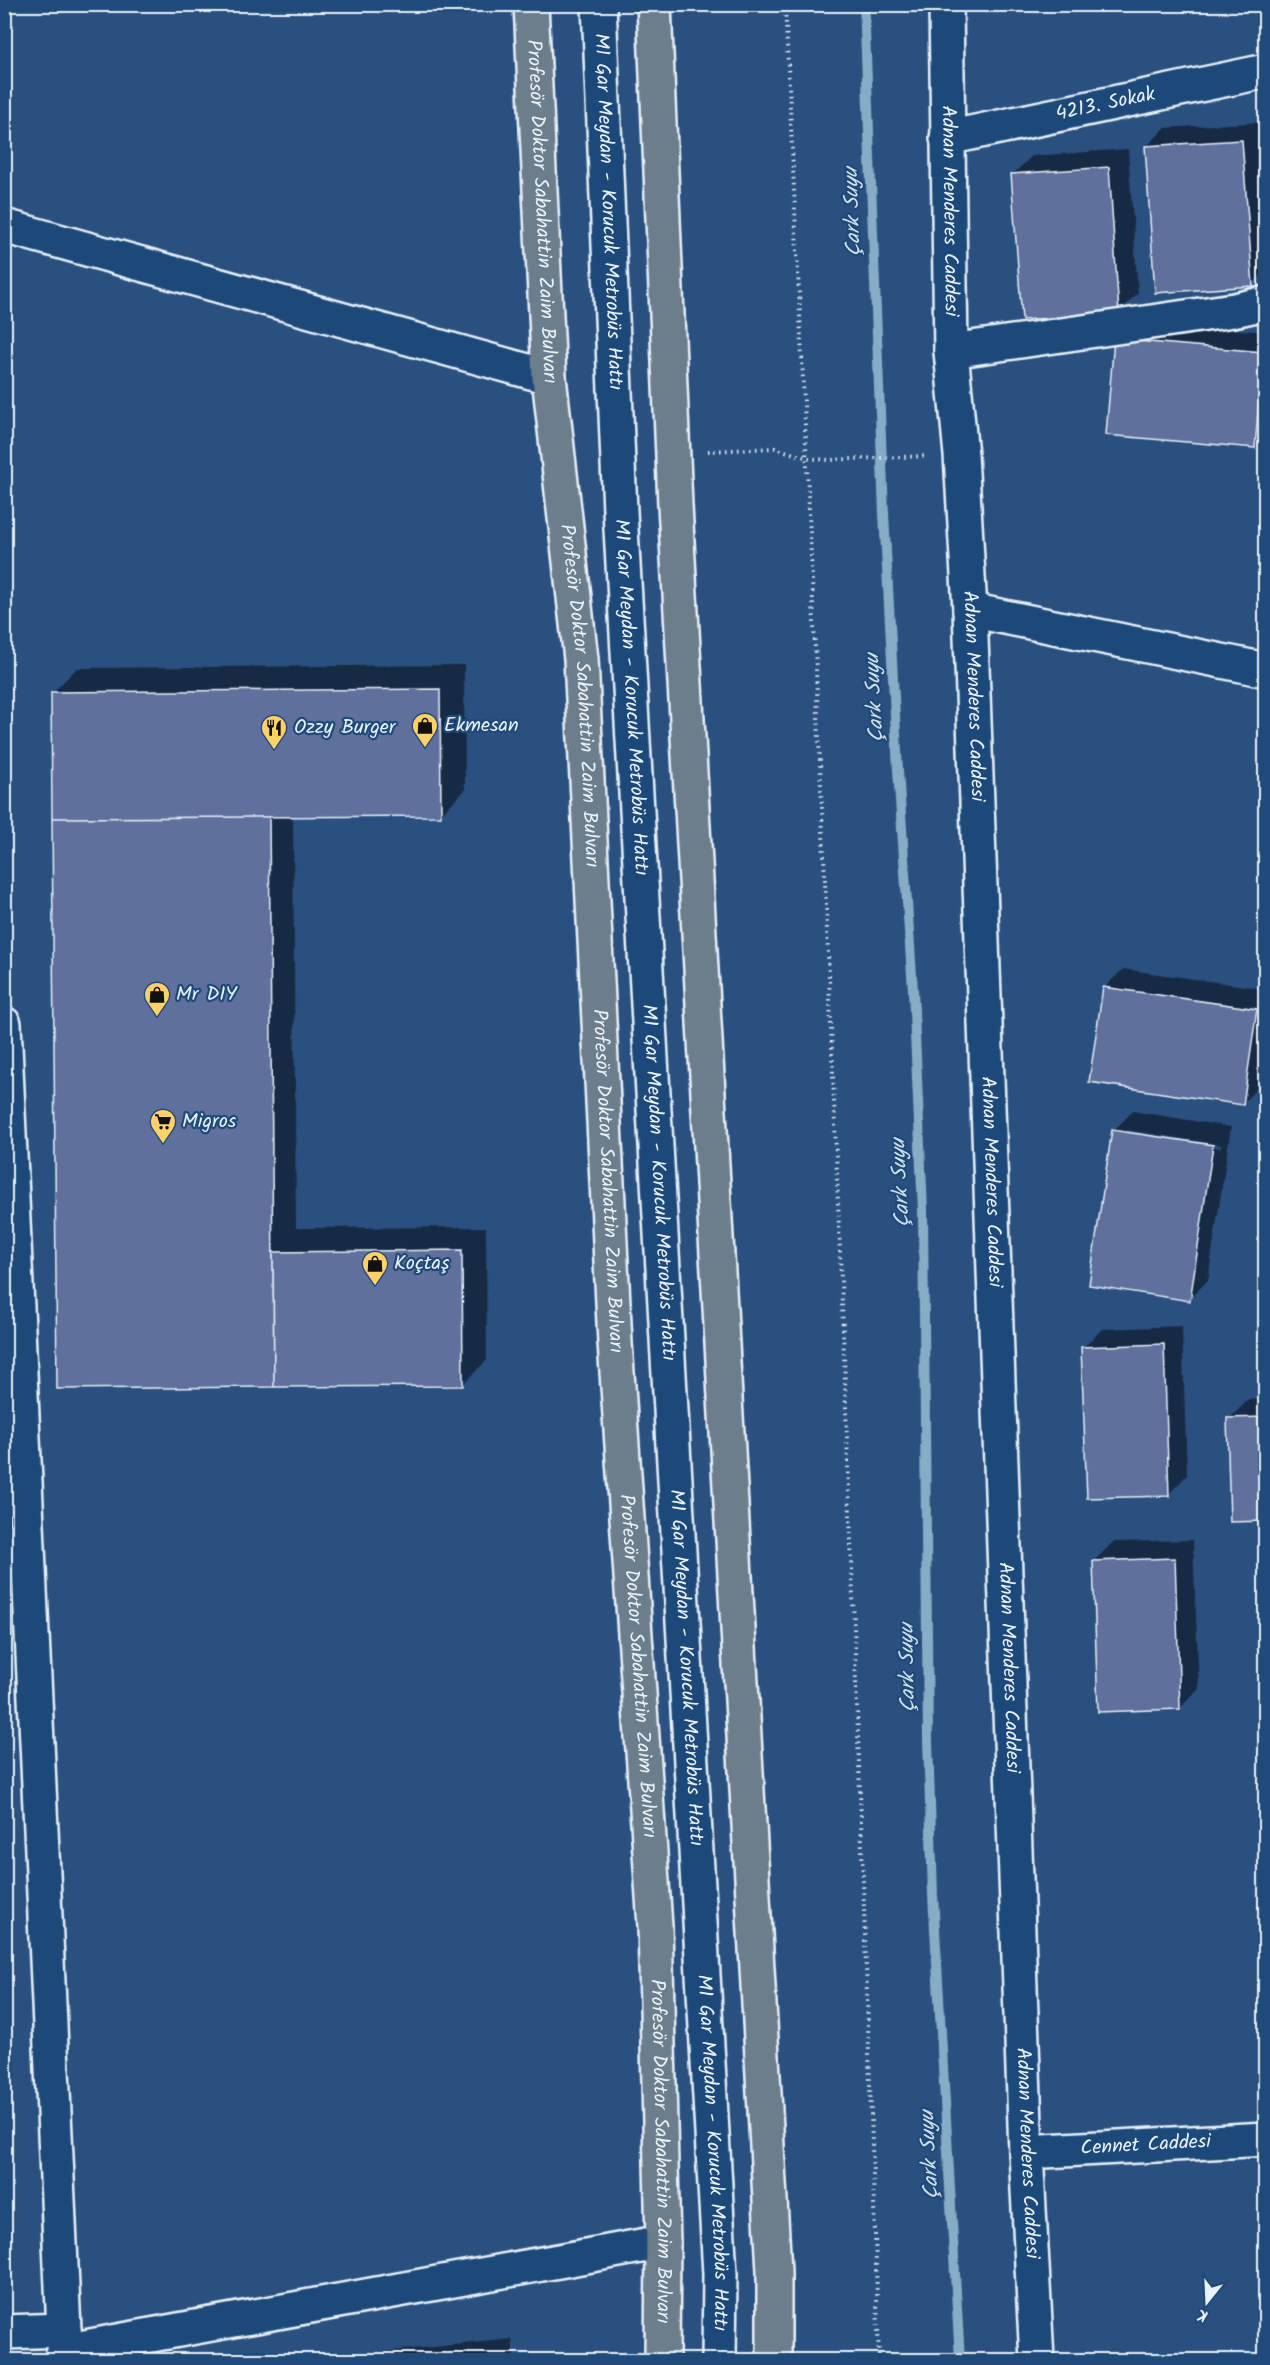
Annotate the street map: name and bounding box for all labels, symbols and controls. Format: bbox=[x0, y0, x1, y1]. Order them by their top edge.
street label: M1 Gar Meydan - Korucuk Metrobüs Hattı bbox=[584, 33, 631, 391]
street label: Profesör Doktor Sabahattin Zaim Bulvarı bbox=[517, 39, 566, 386]
street label: 4213. Sokak bbox=[1053, 79, 1159, 131]
street label: Adnan Menderes Caddesi bbox=[931, 105, 967, 318]
water label: Çark Suyu bbox=[835, 164, 871, 257]
street label: M1 Gar Meydan - Korucuk Metrobüs Hattı bbox=[604, 518, 657, 877]
street label: Profesör Doktor Sabahattin Zaim Bulvarı bbox=[550, 523, 607, 869]
street label: Adnan Menderes Caddesi bbox=[953, 590, 993, 804]
water label: Çark Suyu bbox=[856, 650, 894, 743]
place label: Ekmesan bbox=[444, 710, 519, 742]
shop icon: Ekmesan bbox=[410, 711, 440, 749]
place label: Ozzy Burger bbox=[294, 712, 397, 744]
restaurant icon: Ozzy Burger bbox=[259, 713, 289, 751]
place label: Mr DIY bbox=[176, 979, 239, 1011]
shop icon: Mr DIY bbox=[142, 980, 172, 1018]
street label: M1 Gar Meydan - Korucuk Metrobüs Hattı bbox=[632, 1003, 684, 1362]
street label: Profesör Doktor Sabahattin Zaim Bulvarı bbox=[582, 1008, 632, 1354]
street label: Adnan Menderes Caddesi bbox=[971, 1076, 1011, 1289]
place label: Migros bbox=[182, 1106, 237, 1138]
supermarket icon: Migros bbox=[148, 1107, 178, 1145]
water label: Çark Suyu bbox=[882, 1135, 920, 1228]
place label: Koçtaş bbox=[394, 1248, 450, 1280]
shop icon: Koçtaş bbox=[360, 1249, 390, 1287]
street label: M1 Gar Meydan - Korucuk Metrobüs Hattı bbox=[660, 1488, 712, 1847]
street label: Profesör Doktor Sabahattin Zaim Bulvarı bbox=[609, 1493, 665, 1839]
street label: Adnan Menderes Caddesi bbox=[989, 1561, 1028, 1775]
water label: Çark Suyu bbox=[891, 1620, 925, 1713]
street label: M1 Gar Meydan - Korucuk Metrobüs Hattı bbox=[687, 1974, 736, 2332]
street label: Profesör Doktor Sabahattin Zaim Bulvarı bbox=[640, 1979, 679, 2324]
street label: Adnan Menderes Caddesi bbox=[1006, 2047, 1048, 2261]
water label: Çark Suyu bbox=[911, 2107, 949, 2200]
street label: Cennet Caddesi bbox=[1080, 2126, 1213, 2165]
north arrow bbox=[1177, 2272, 1237, 2332]
text: K bbox=[1194, 2301, 1211, 2328]

